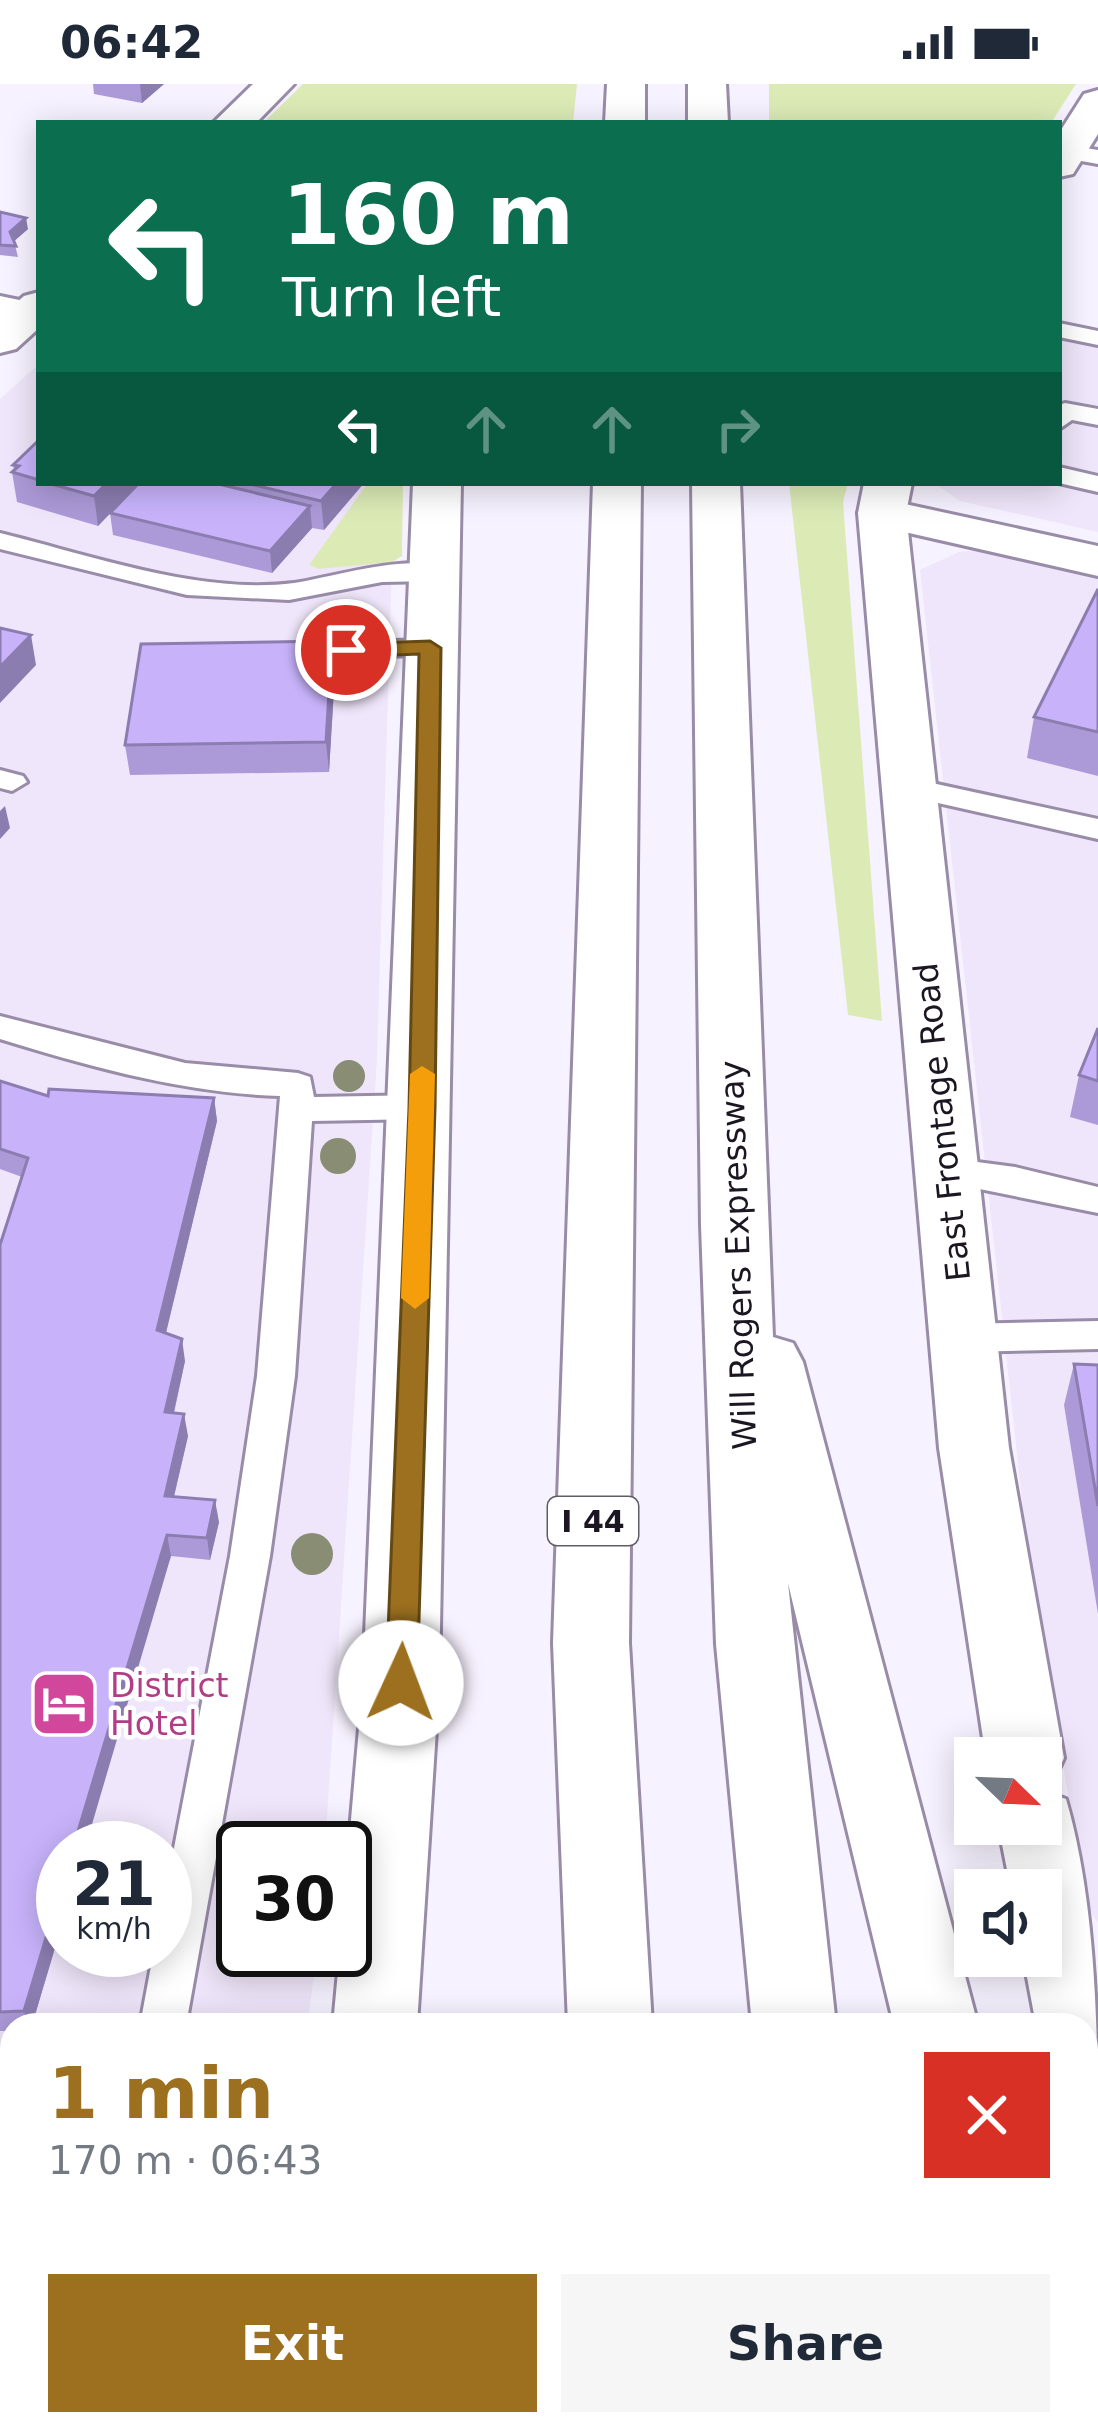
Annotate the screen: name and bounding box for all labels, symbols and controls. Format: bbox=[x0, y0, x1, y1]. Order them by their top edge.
text: 06:42 bbox=[60, 16, 203, 69]
text: 160 m bbox=[282, 166, 574, 264]
icon: left bbox=[84, 168, 240, 324]
text: Turn left bbox=[282, 266, 501, 329]
icon: left bbox=[327, 396, 393, 462]
icon: ahead bbox=[453, 396, 519, 462]
icon: ahead bbox=[579, 396, 645, 462]
icon: right bbox=[705, 396, 771, 462]
pin bbox=[295, 599, 397, 701]
icon: arrive bbox=[313, 617, 379, 683]
street label: East Frontage Road bbox=[906, 961, 978, 1283]
street label: Will Rogers Expressway bbox=[712, 1060, 764, 1450]
road number: I 44 bbox=[548, 1497, 638, 1545]
position arrow bbox=[338, 1620, 464, 1746]
place label: District Hotel bbox=[110, 1666, 229, 1743]
hotel icon: District Hotel bbox=[29, 1669, 99, 1739]
north arrow bbox=[954, 1737, 1062, 1845]
map controls bbox=[954, 1737, 1062, 1977]
speed limit sign: 30 bbox=[216, 1821, 372, 1977]
text: 21 bbox=[72, 1849, 156, 1919]
button: sound bbox=[954, 1869, 1062, 1977]
text: km/h bbox=[76, 1911, 152, 1946]
text: 1 min bbox=[48, 2051, 274, 2135]
button: close bbox=[924, 2052, 1050, 2178]
text: 170 m · 06:43 bbox=[48, 2138, 322, 2183]
button: Exit bbox=[48, 2274, 537, 2412]
button: Share bbox=[561, 2274, 1050, 2412]

